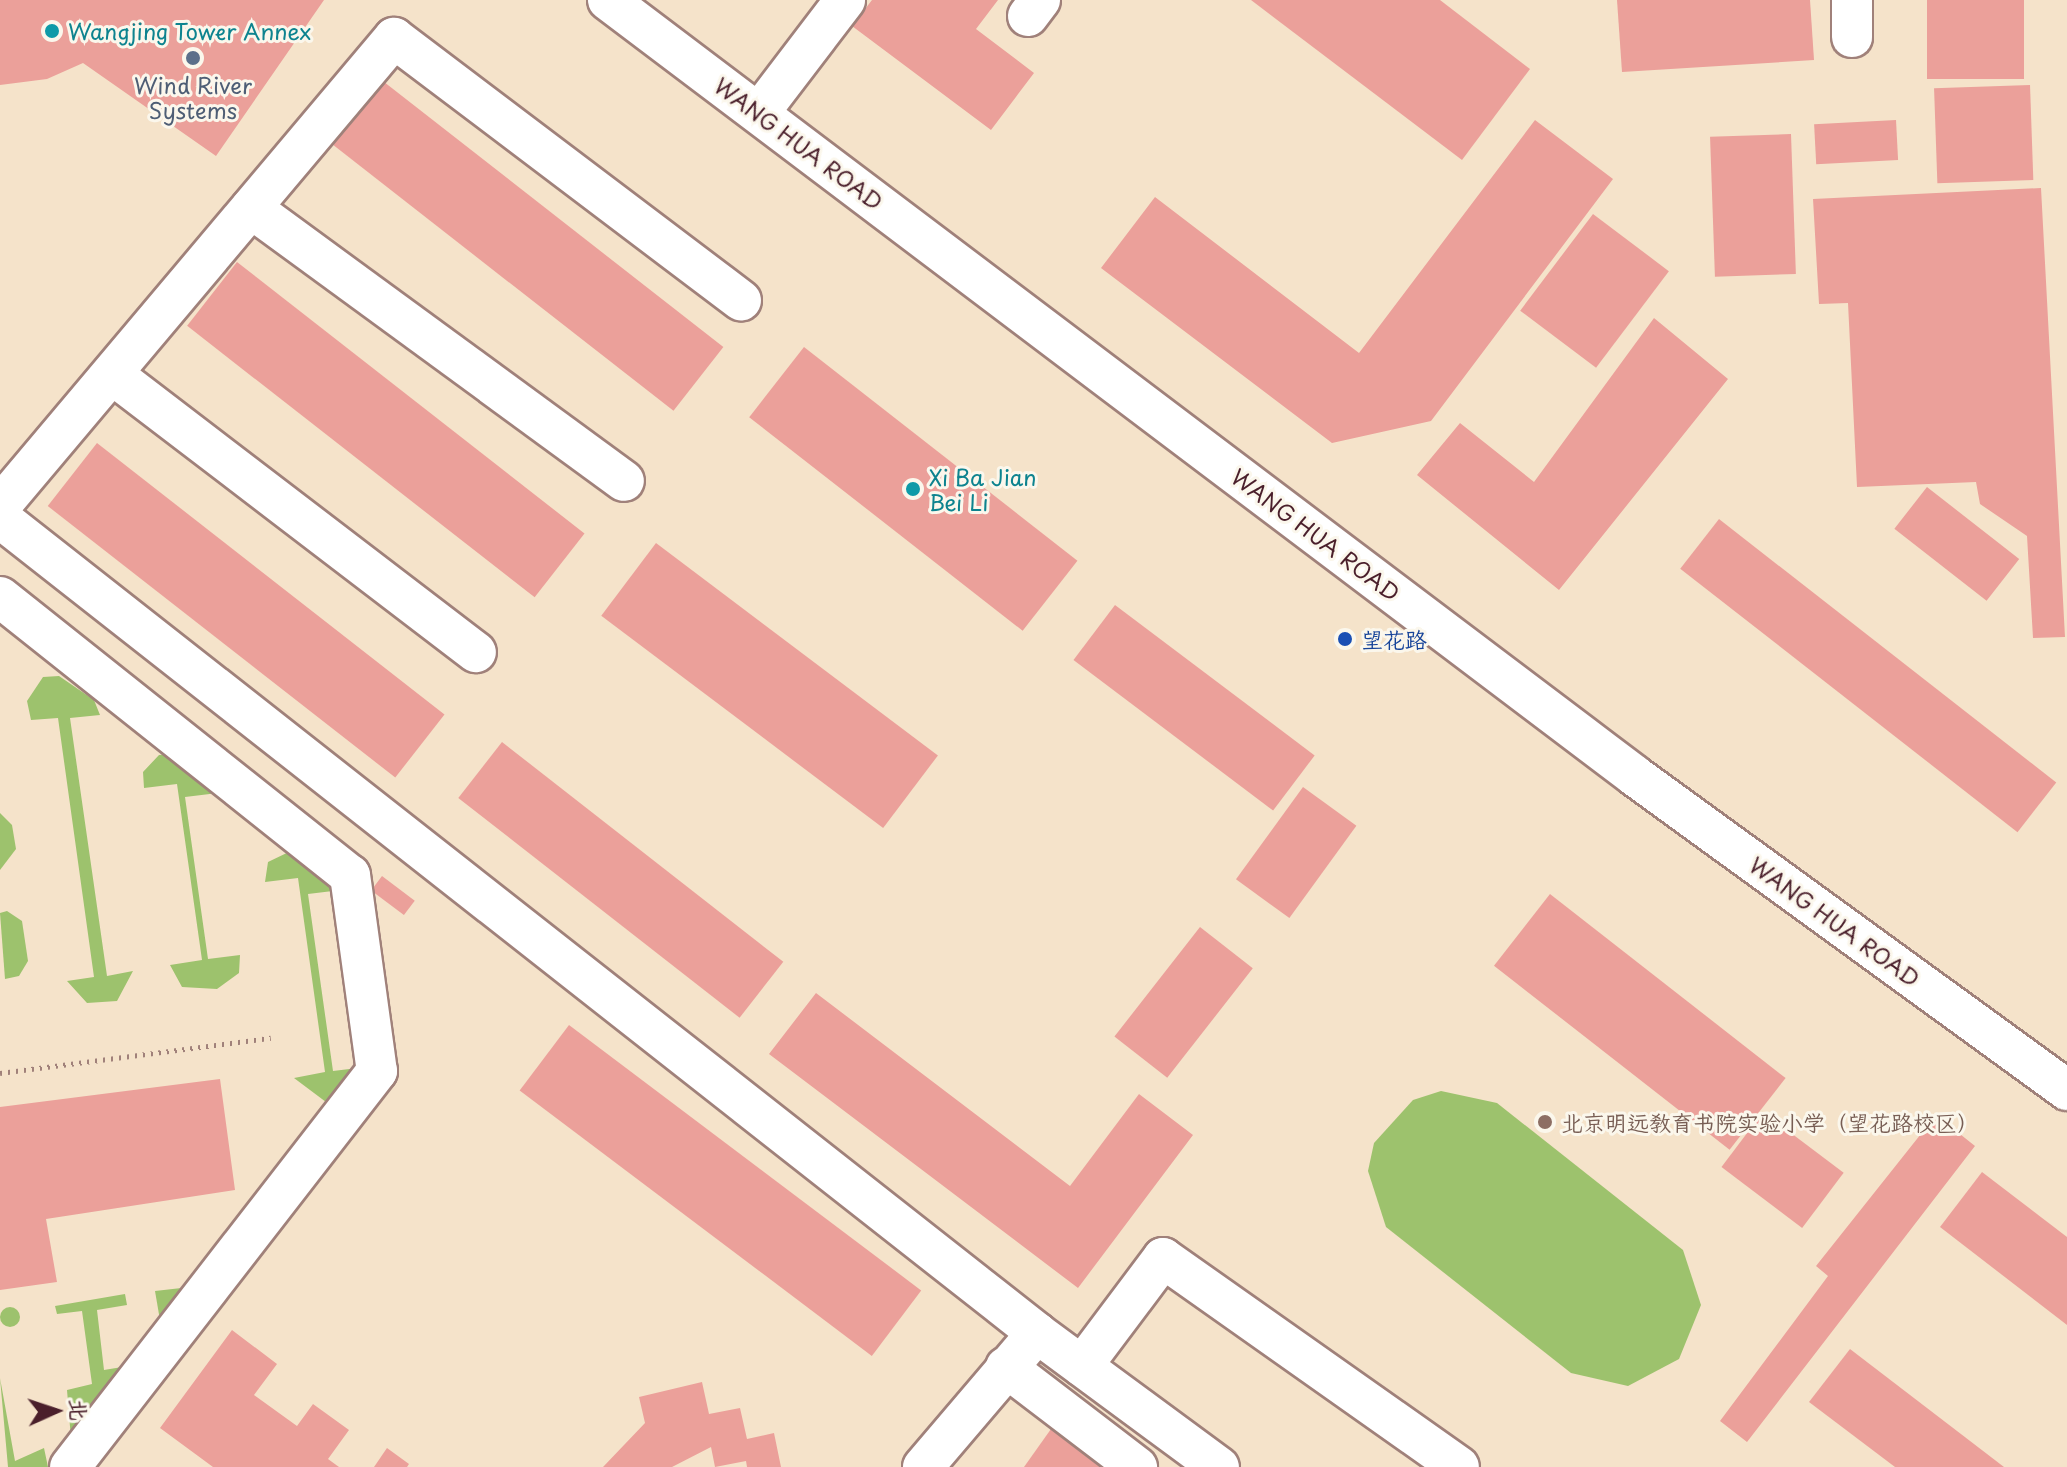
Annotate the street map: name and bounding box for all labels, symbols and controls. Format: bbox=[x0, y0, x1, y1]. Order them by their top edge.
place label: Wangjing Tower Annex bbox=[68, 18, 313, 44]
marker: Wangjing Tower Annex bbox=[43, 22, 61, 40]
marker: Wind River Systems bbox=[184, 49, 202, 67]
street label: WANG HUA ROAD bbox=[708, 70, 890, 216]
place label: Wind River Systems bbox=[134, 71, 252, 122]
street label: WANG HUA ROAD bbox=[1225, 461, 1407, 607]
place label: Xi Ba Jian Bei Li bbox=[929, 463, 1037, 514]
marker: Xi Ba Jian Bei Li bbox=[904, 480, 922, 498]
place label: 望花路 bbox=[1361, 626, 1427, 652]
marker: 望花路 bbox=[1336, 630, 1354, 648]
street label: WANG HUA ROAD bbox=[1744, 850, 1926, 992]
place label: 北京明远教育书院实验小学（望花路校区） bbox=[1561, 1109, 1979, 1135]
marker: 北京明远教育书院实验小学（望花路校区） bbox=[1536, 1113, 1554, 1131]
north arrow bbox=[16, 1371, 96, 1451]
text: 北 bbox=[63, 1398, 98, 1422]

